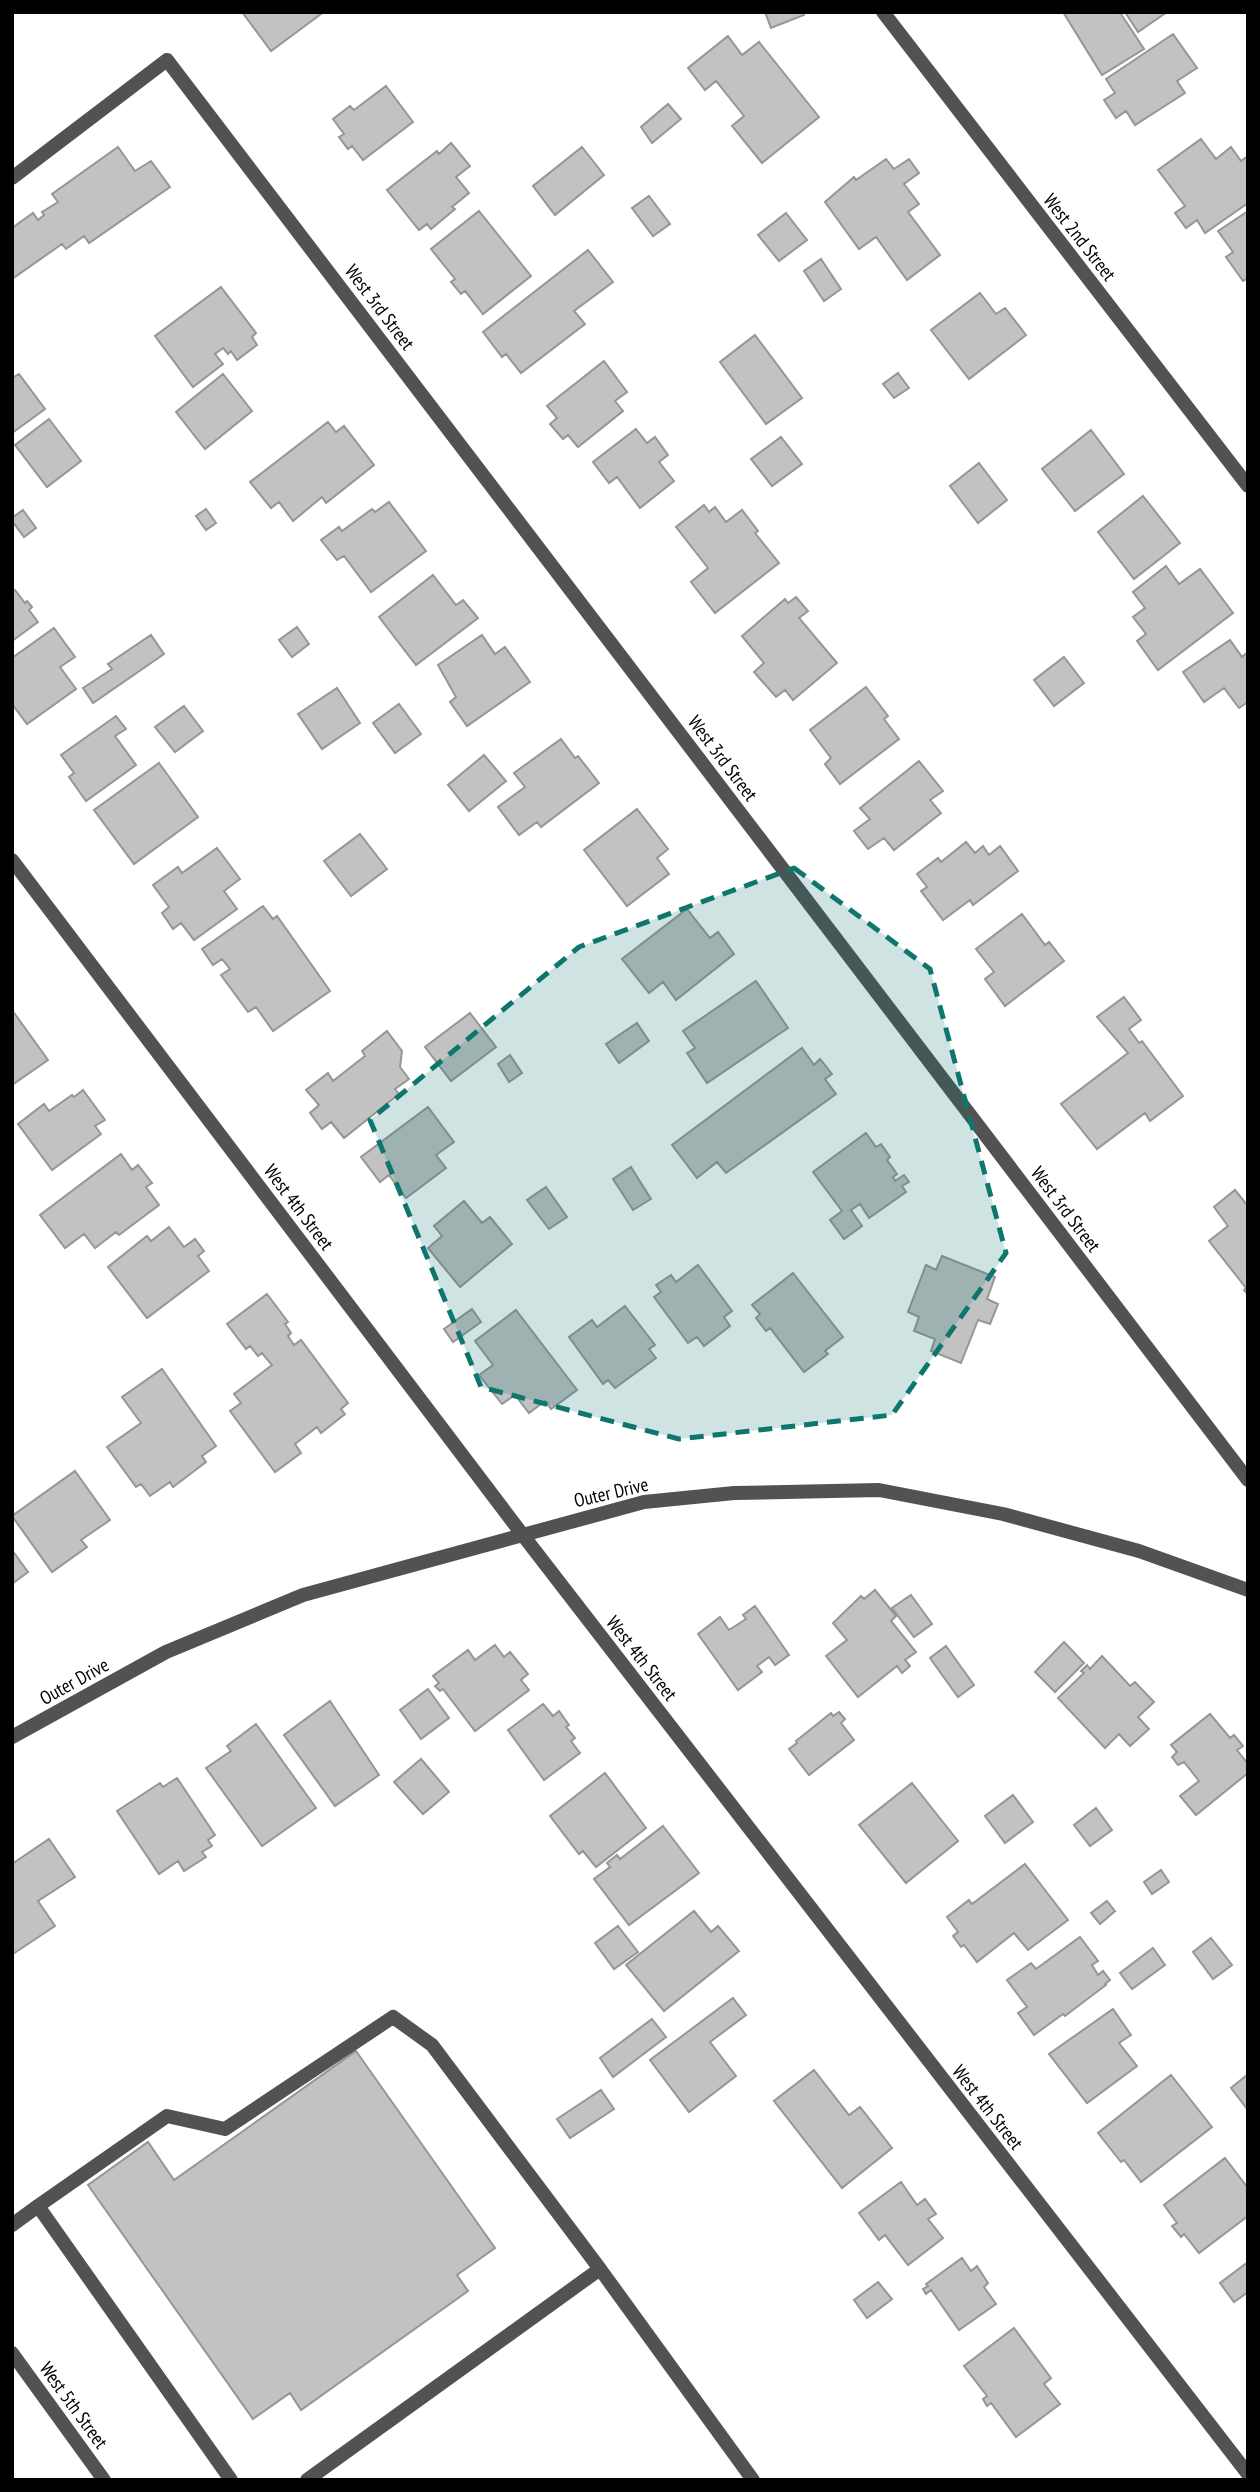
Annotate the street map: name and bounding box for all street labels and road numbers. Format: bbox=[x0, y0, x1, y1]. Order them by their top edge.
street label: West 2nd Street bbox=[1039, 189, 1122, 286]
street label: West 3rd Street bbox=[340, 259, 420, 355]
street label: West 3rd Street bbox=[683, 710, 763, 806]
street label: West 4th Street bbox=[259, 1159, 339, 1255]
street label: West 3rd Street bbox=[1026, 1161, 1106, 1257]
street label: Outer Drive bbox=[572, 1472, 651, 1512]
street label: West 4th Street bbox=[601, 1611, 683, 1706]
street label: Outer Drive bbox=[35, 1652, 113, 1710]
street label: West 4th Street bbox=[947, 2060, 1029, 2155]
street label: West 5th Street bbox=[35, 2357, 114, 2454]

